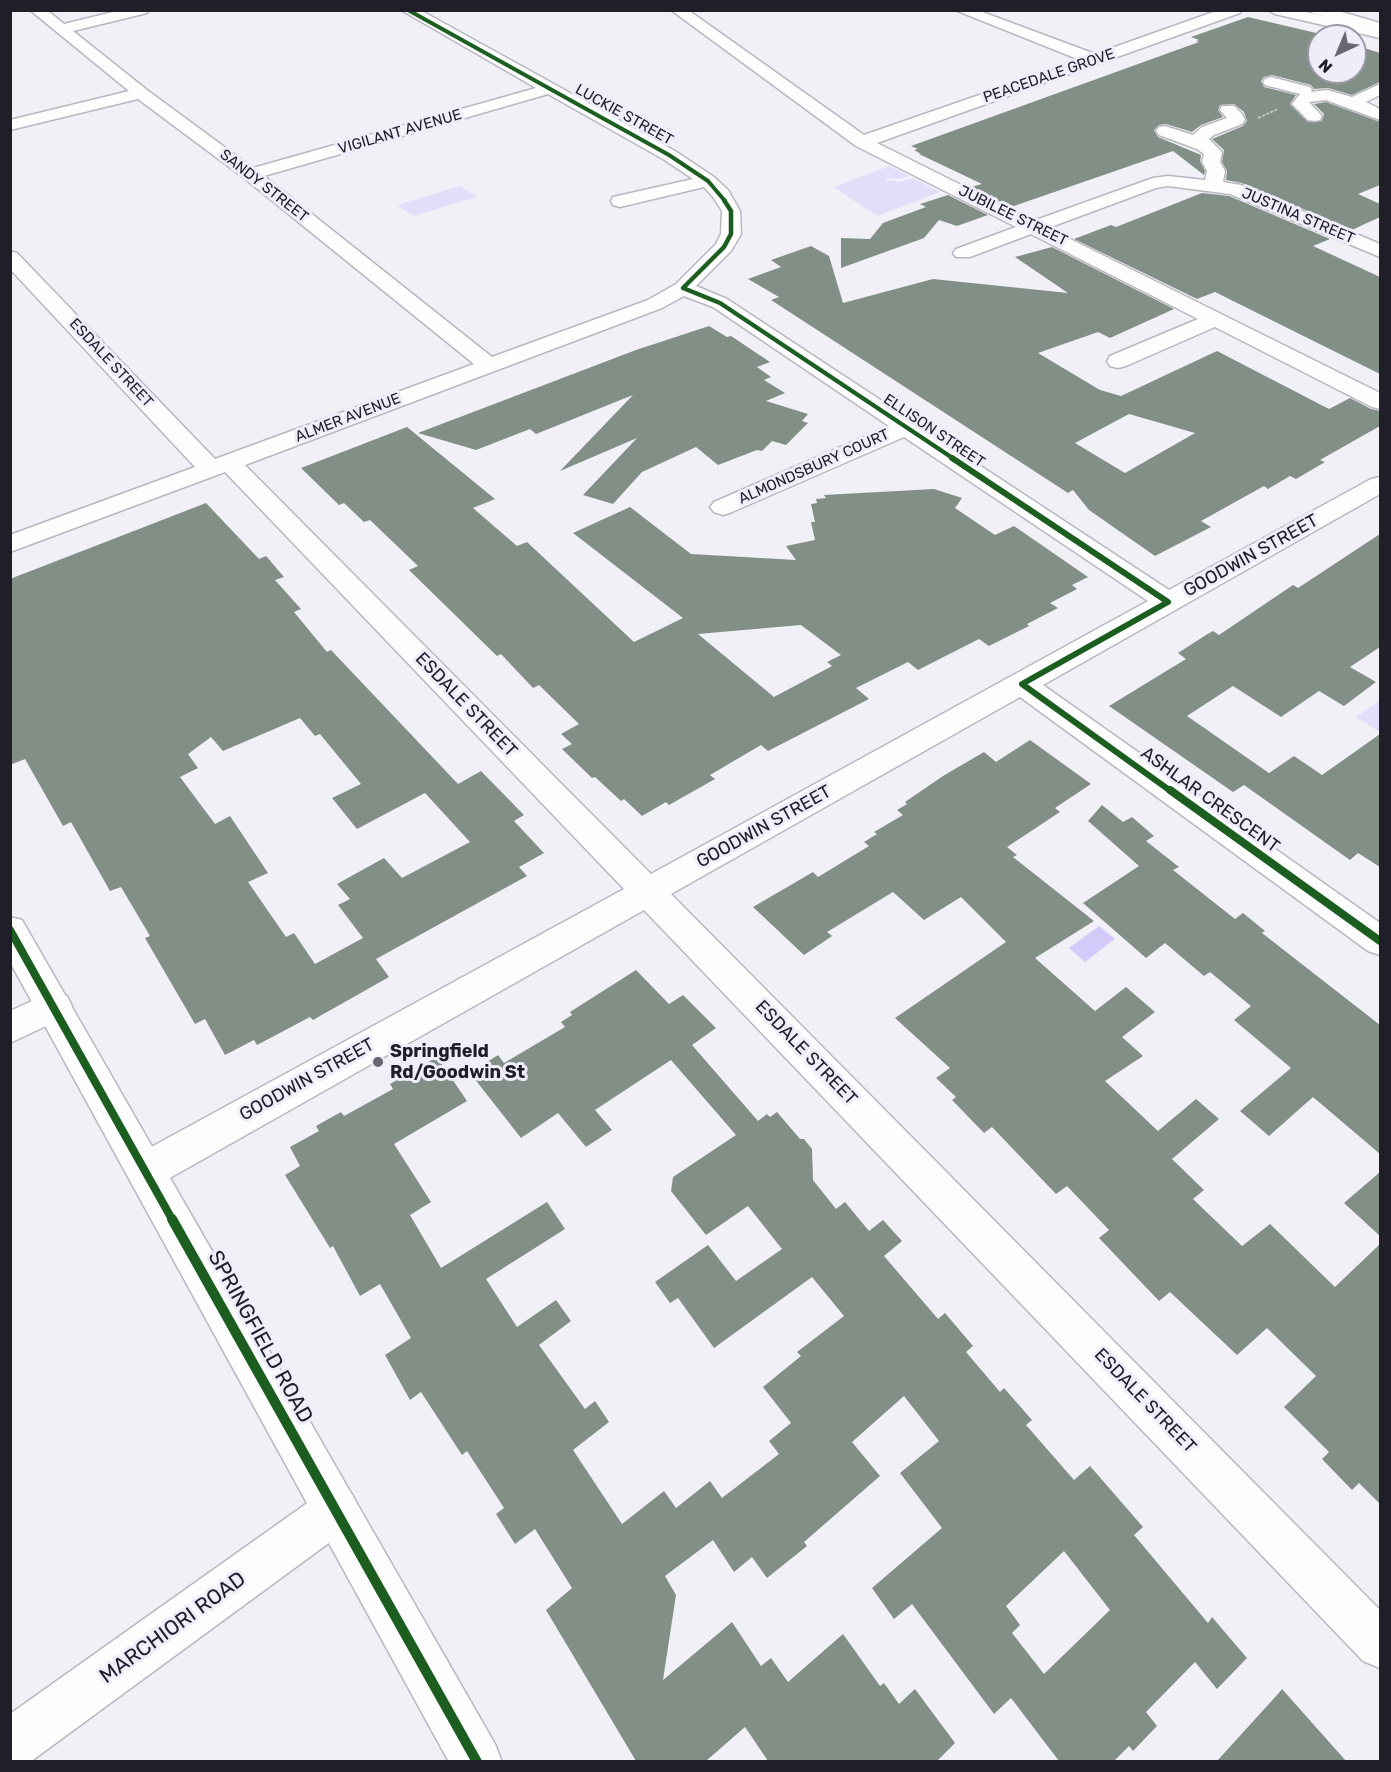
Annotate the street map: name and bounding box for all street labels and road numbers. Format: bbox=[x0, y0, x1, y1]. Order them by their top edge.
street label: PEACEDALE GROVE bbox=[981, 45, 1117, 107]
street label: LUCKIE STREET bbox=[572, 81, 676, 149]
street label: VIGILANT AVENUE bbox=[336, 106, 464, 158]
street label: SANDY STREET bbox=[216, 146, 312, 226]
street label: JUBILEE STREET bbox=[956, 182, 1070, 250]
street label: JUSTINA STREET bbox=[1239, 184, 1357, 248]
street label: ESDALE STREET bbox=[65, 315, 157, 411]
street label: ALMER AVENUE bbox=[293, 390, 403, 446]
street label: ELLISON STREET bbox=[880, 390, 988, 472]
street label: ALMONDSBURY COURT bbox=[736, 426, 892, 508]
street label: GOODWIN STREET bbox=[1180, 510, 1322, 602]
street label: ESDALE STREET bbox=[411, 648, 521, 762]
street label: ASHLAR CRESCENT bbox=[1136, 742, 1284, 858]
street label: GOODWIN STREET bbox=[693, 781, 835, 873]
street label: ESDALE STREET bbox=[751, 996, 861, 1110]
street label: GOODWIN STREET bbox=[236, 1034, 378, 1126]
street label: SPRINGFIELD ROAD bbox=[202, 1246, 318, 1428]
street label: ESDALE STREET bbox=[1090, 1344, 1200, 1458]
street label: MARCHIORI ROAD bbox=[95, 1567, 251, 1689]

